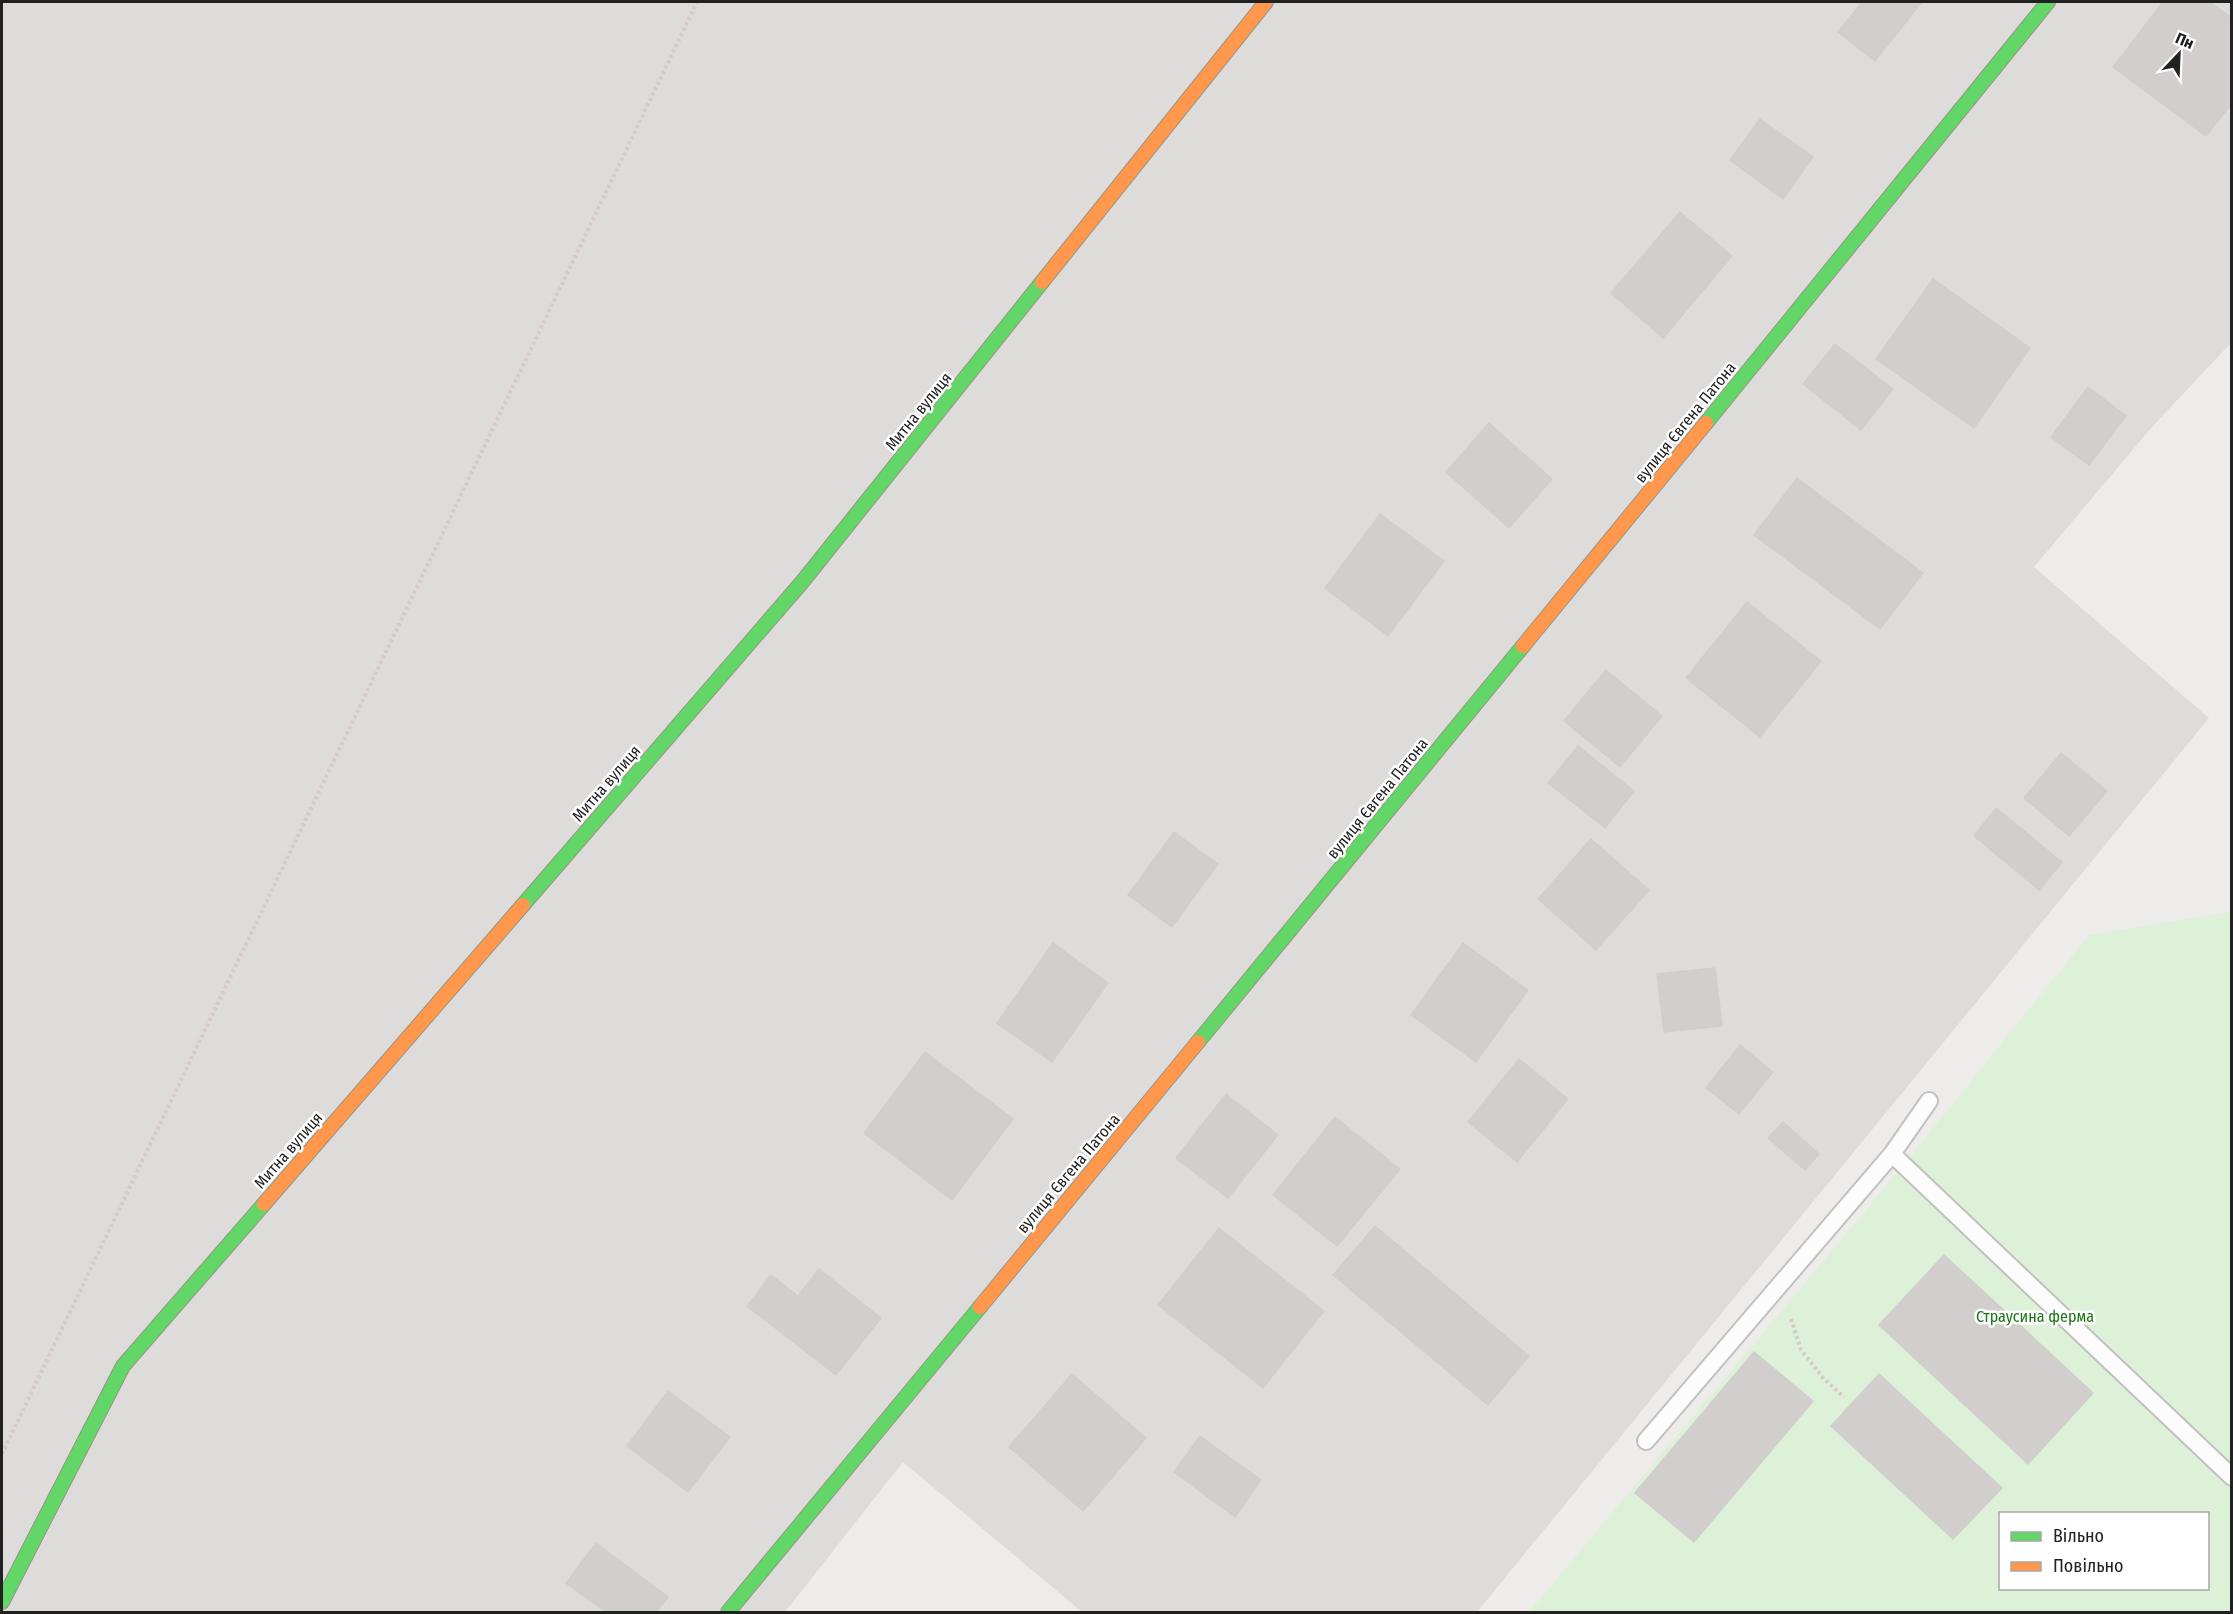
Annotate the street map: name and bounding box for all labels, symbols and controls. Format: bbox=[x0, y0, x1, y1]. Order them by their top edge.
north arrow bbox=[2149, 24, 2209, 84]
text: Пн bbox=[2173, 28, 2197, 53]
street label: вулиця Євгена Патона bbox=[1631, 358, 1740, 486]
street label: Митна вулиця bbox=[881, 369, 956, 454]
street label: вулиця Євгена Патона bbox=[1323, 734, 1432, 862]
street label: Митна вулиця bbox=[568, 741, 645, 825]
street label: Митна вулиця bbox=[250, 1108, 327, 1192]
street label: вулиця Євгена Патона bbox=[1013, 1110, 1124, 1237]
park label: Страусина ферма bbox=[1976, 1307, 2094, 1326]
legend bbox=[1999, 1512, 2209, 1590]
text: Вільно bbox=[2053, 1525, 2104, 1547]
text: Повільно bbox=[2053, 1555, 2124, 1577]

